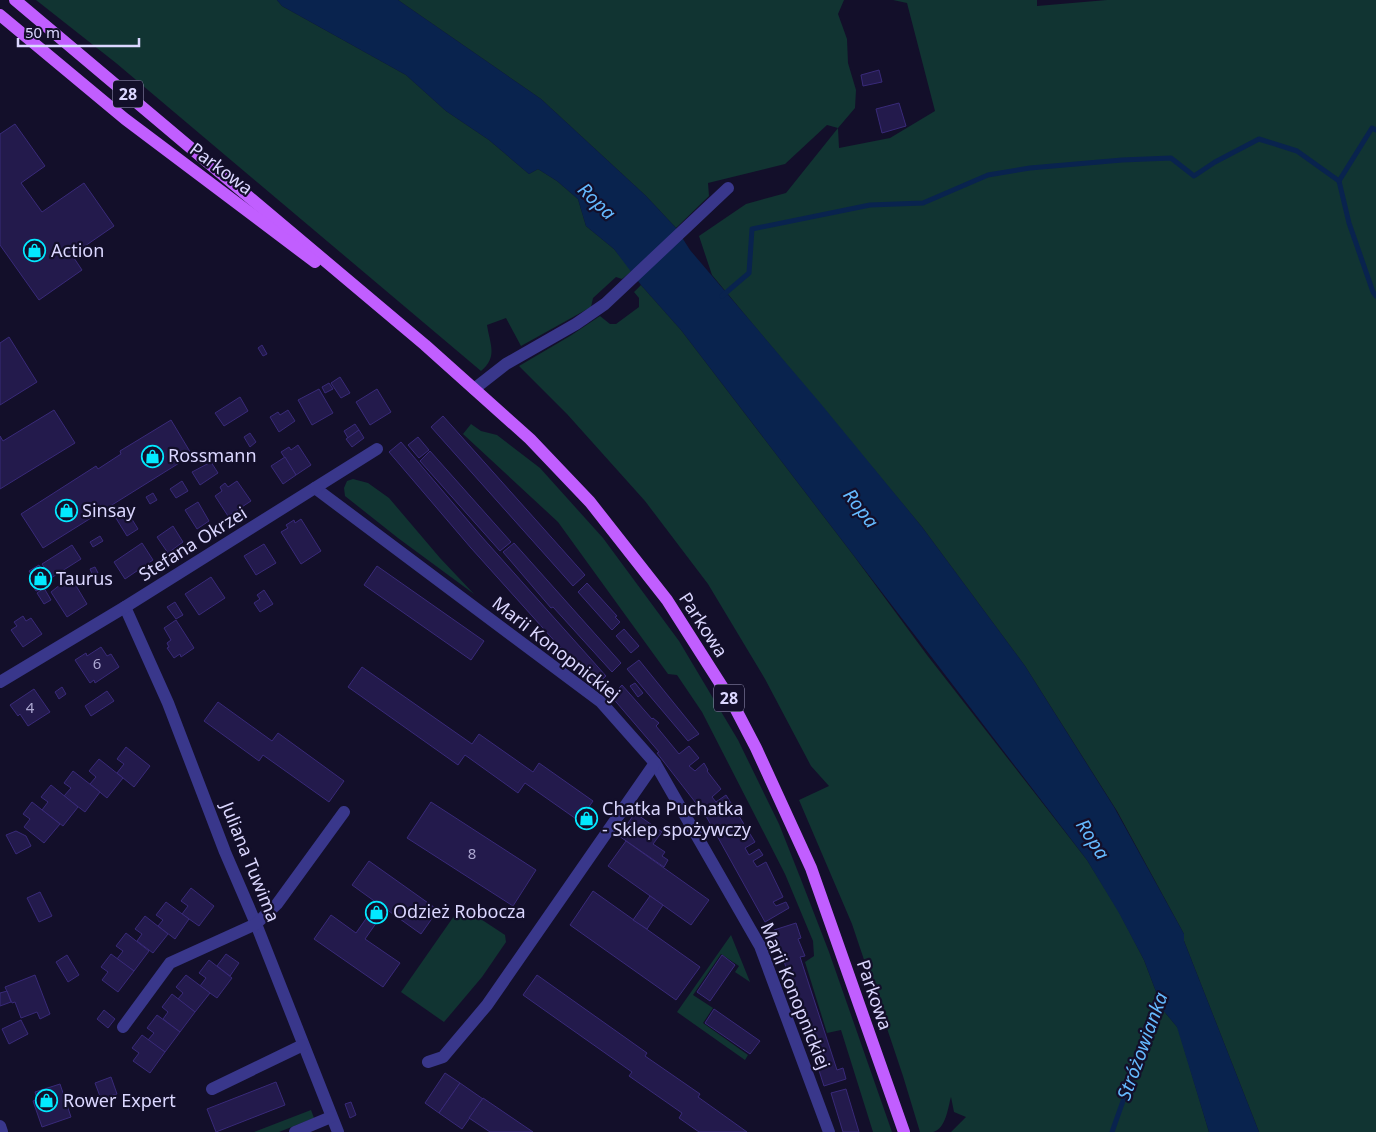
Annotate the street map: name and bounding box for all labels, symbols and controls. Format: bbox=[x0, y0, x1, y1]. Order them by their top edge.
scale bar bbox=[18, 15, 139, 47]
text: 50 m bbox=[25, 22, 60, 42]
road number: 28 bbox=[113, 80, 143, 108]
street label: Parkowa bbox=[185, 137, 258, 200]
water label: Ropa bbox=[572, 177, 622, 226]
place label: Action bbox=[51, 238, 104, 262]
shop icon: Action bbox=[23, 239, 47, 263]
place label: Rossmann bbox=[168, 443, 257, 467]
shop icon: Rossmann bbox=[140, 444, 164, 468]
water label: Ropa bbox=[837, 483, 885, 533]
place label: Sinsay bbox=[82, 498, 136, 522]
shop icon: Sinsay bbox=[54, 499, 78, 523]
street label: Stefana Okrzei bbox=[134, 500, 251, 586]
place label: Taurus bbox=[56, 566, 113, 590]
shop icon: Taurus bbox=[28, 567, 52, 591]
street label: Parkowa bbox=[674, 587, 734, 662]
street label: Marii Konopnickiej bbox=[488, 591, 626, 706]
house number: 6 bbox=[93, 653, 101, 673]
road number: 28 bbox=[714, 684, 744, 711]
house number: 4 bbox=[26, 697, 35, 717]
street label: Juliana Tuwima bbox=[215, 796, 286, 925]
place label: Chatka Puchatka - Sklep spożywczy bbox=[602, 796, 752, 841]
shop icon: Chatka Puchatka - Sklep spożywczy bbox=[574, 807, 598, 831]
water label: Ropa bbox=[1070, 814, 1116, 864]
house number: 8 bbox=[468, 843, 476, 863]
place label: Odzież Robocza bbox=[393, 899, 526, 923]
shop icon: Odzież Robocza bbox=[365, 900, 389, 924]
street label: Marii Konopnickiej bbox=[756, 919, 836, 1073]
street label: Parkowa bbox=[852, 956, 898, 1033]
water label: Stróżowianka bbox=[1110, 988, 1174, 1104]
place label: Rower Expert bbox=[63, 1088, 176, 1112]
shop icon: Rower Expert bbox=[35, 1089, 59, 1113]

